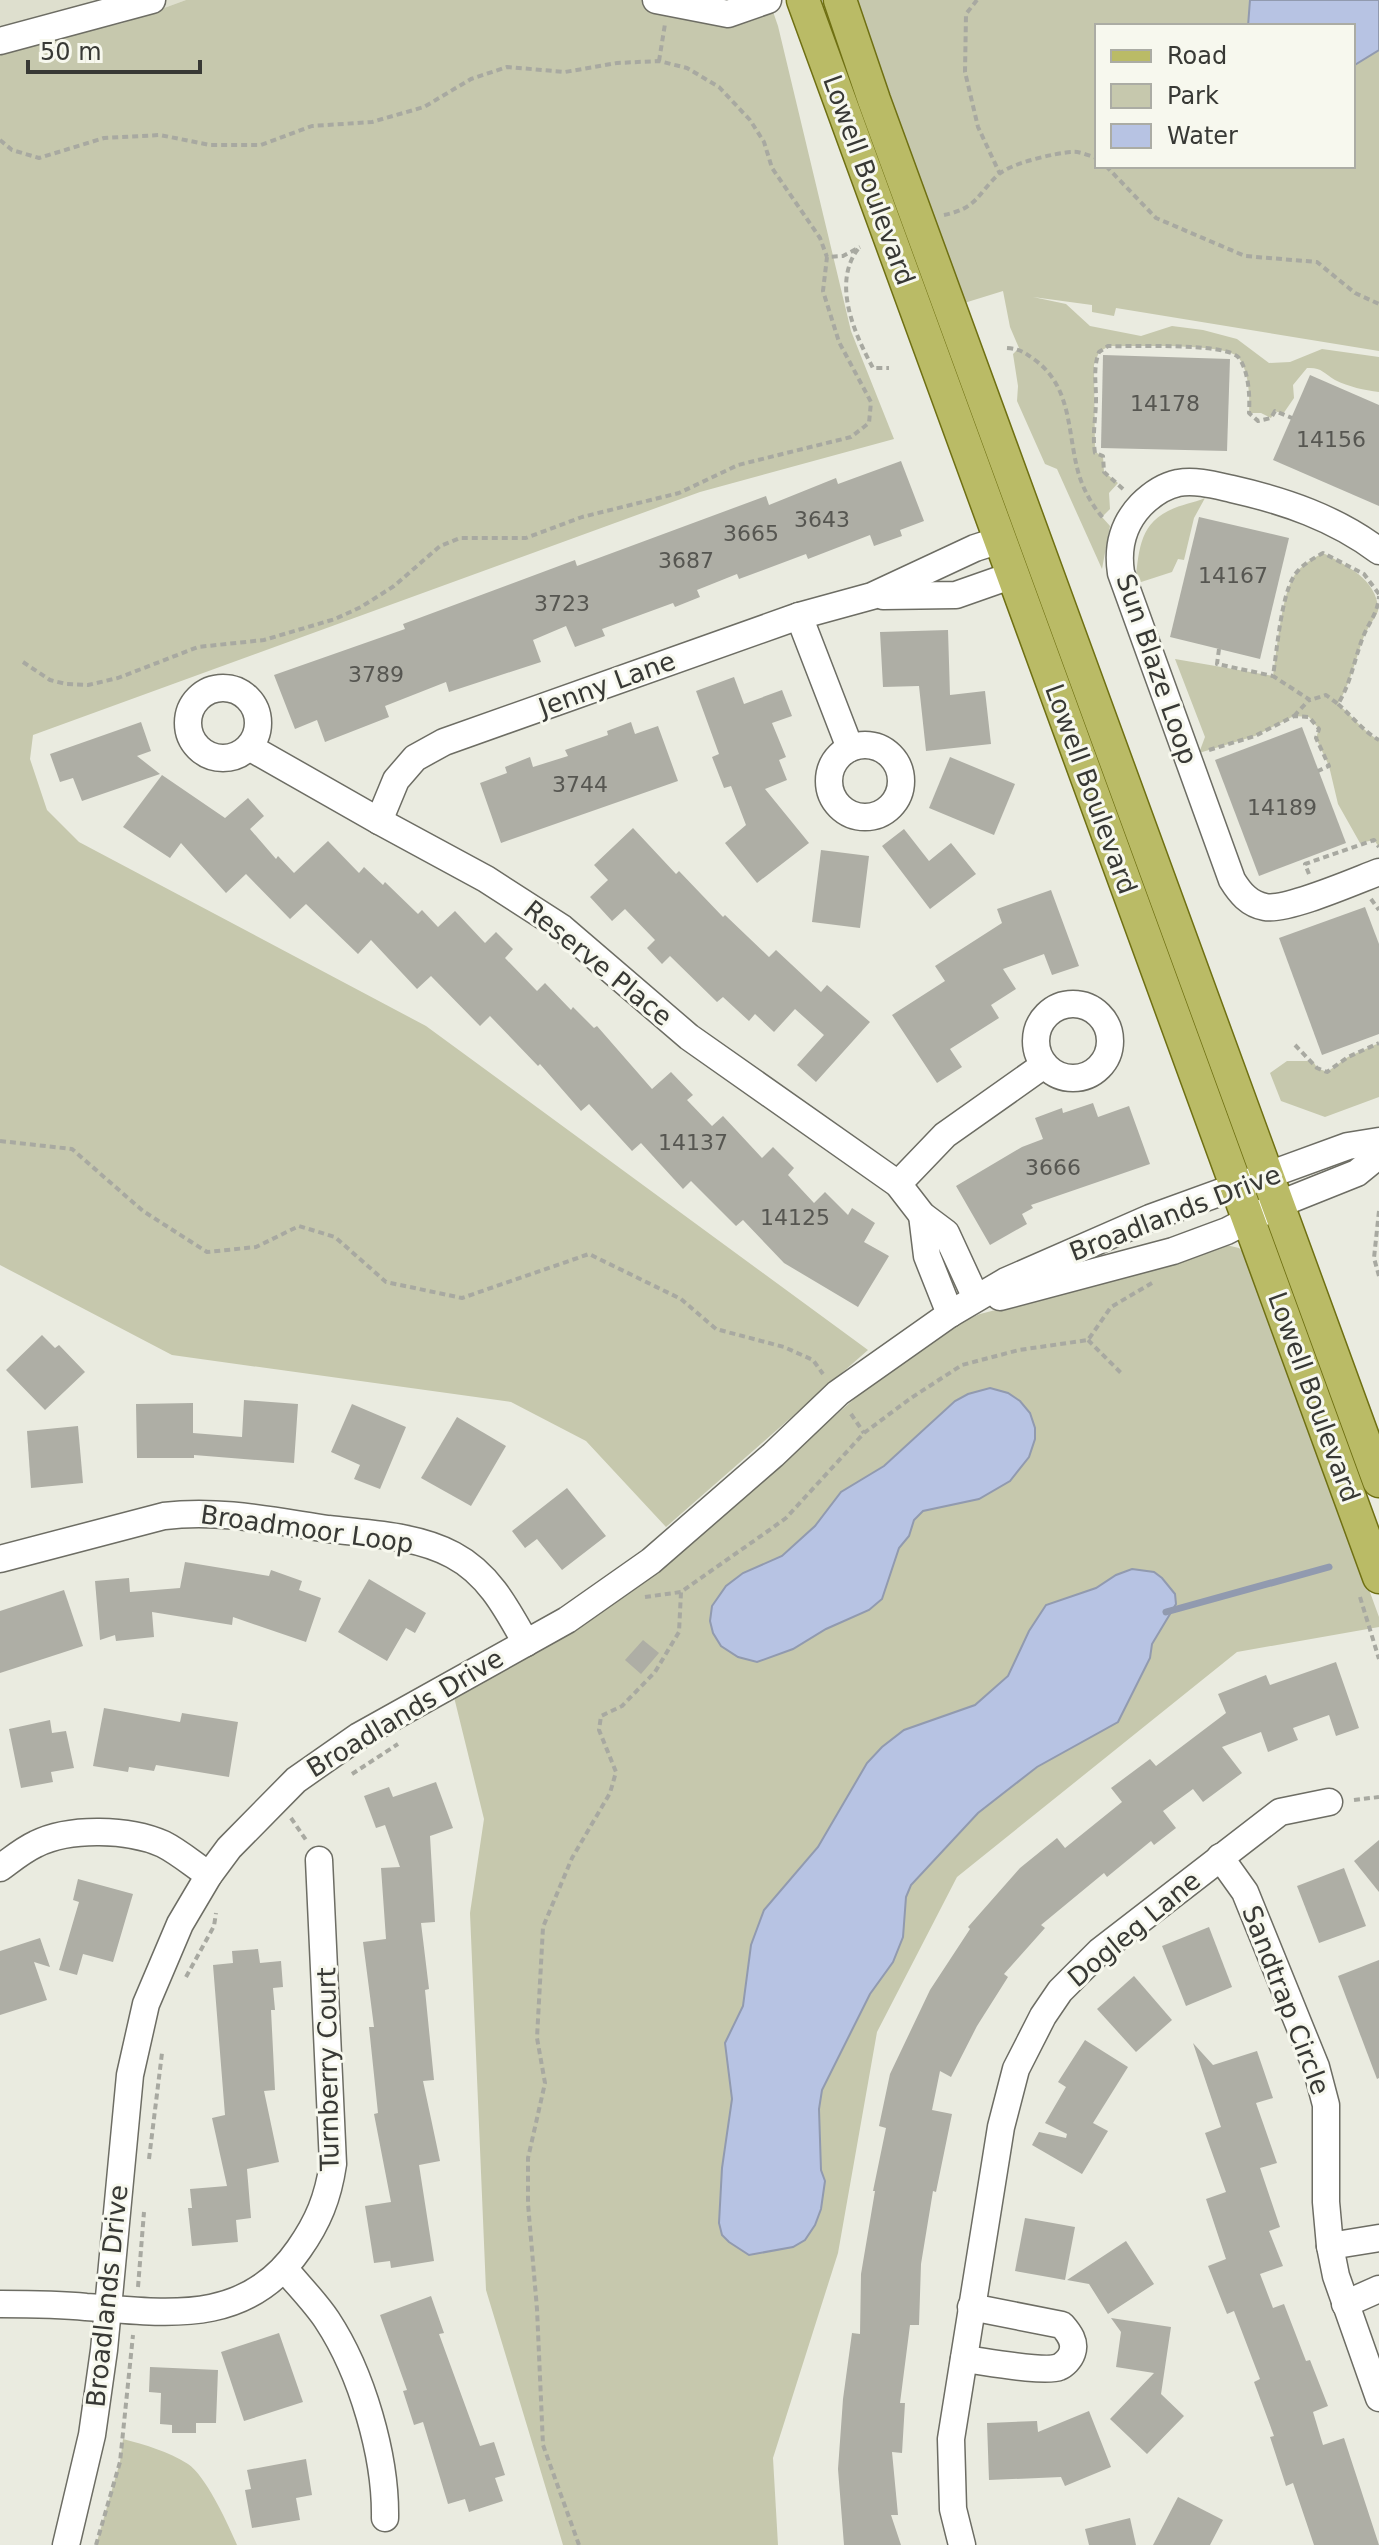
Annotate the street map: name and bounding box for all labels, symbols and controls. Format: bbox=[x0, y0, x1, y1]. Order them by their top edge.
scale bar bbox=[28, 24, 200, 74]
legend bbox=[1095, 24, 1355, 168]
text: 50 m bbox=[40, 38, 102, 66]
text: Road bbox=[1167, 42, 1227, 70]
street label: Lowell Boulevard bbox=[817, 71, 921, 289]
text: Park bbox=[1167, 82, 1219, 110]
text: Water bbox=[1167, 122, 1238, 150]
house number: 14178 bbox=[1130, 391, 1200, 416]
house number: 14156 bbox=[1296, 427, 1366, 452]
house number: 3643 bbox=[794, 507, 850, 532]
house number: 3665 bbox=[723, 521, 779, 546]
house number: 3687 bbox=[658, 548, 714, 573]
house number: 14167 bbox=[1198, 563, 1268, 588]
street label: Sun Blaze Loop bbox=[1110, 570, 1204, 768]
house number: 3723 bbox=[534, 591, 590, 616]
street label: Jenny Lane bbox=[533, 645, 679, 723]
house number: 3789 bbox=[348, 662, 404, 687]
street label: Lowell Boulevard bbox=[1039, 680, 1143, 898]
house number: 3744 bbox=[552, 772, 608, 797]
house number: 14189 bbox=[1247, 795, 1317, 820]
street label: Reserve Place bbox=[518, 894, 678, 1032]
house number: 14137 bbox=[658, 1130, 728, 1155]
house number: 3666 bbox=[1025, 1155, 1081, 1180]
street label: Broadlands Drive bbox=[1065, 1159, 1285, 1267]
house number: 14125 bbox=[760, 1205, 830, 1230]
street label: Lowell Boulevard bbox=[1262, 1288, 1366, 1506]
street label: Broadmoor Loop bbox=[199, 1499, 415, 1559]
street label: Broadlands Drive bbox=[301, 1643, 509, 1783]
street label: Dogleg Lane bbox=[1062, 1865, 1206, 1993]
street label: Sandtrap Circle bbox=[1236, 1901, 1336, 2099]
street label: Turnberry Court bbox=[311, 1967, 345, 2172]
street label: Broadlands Drive bbox=[80, 2183, 134, 2409]

